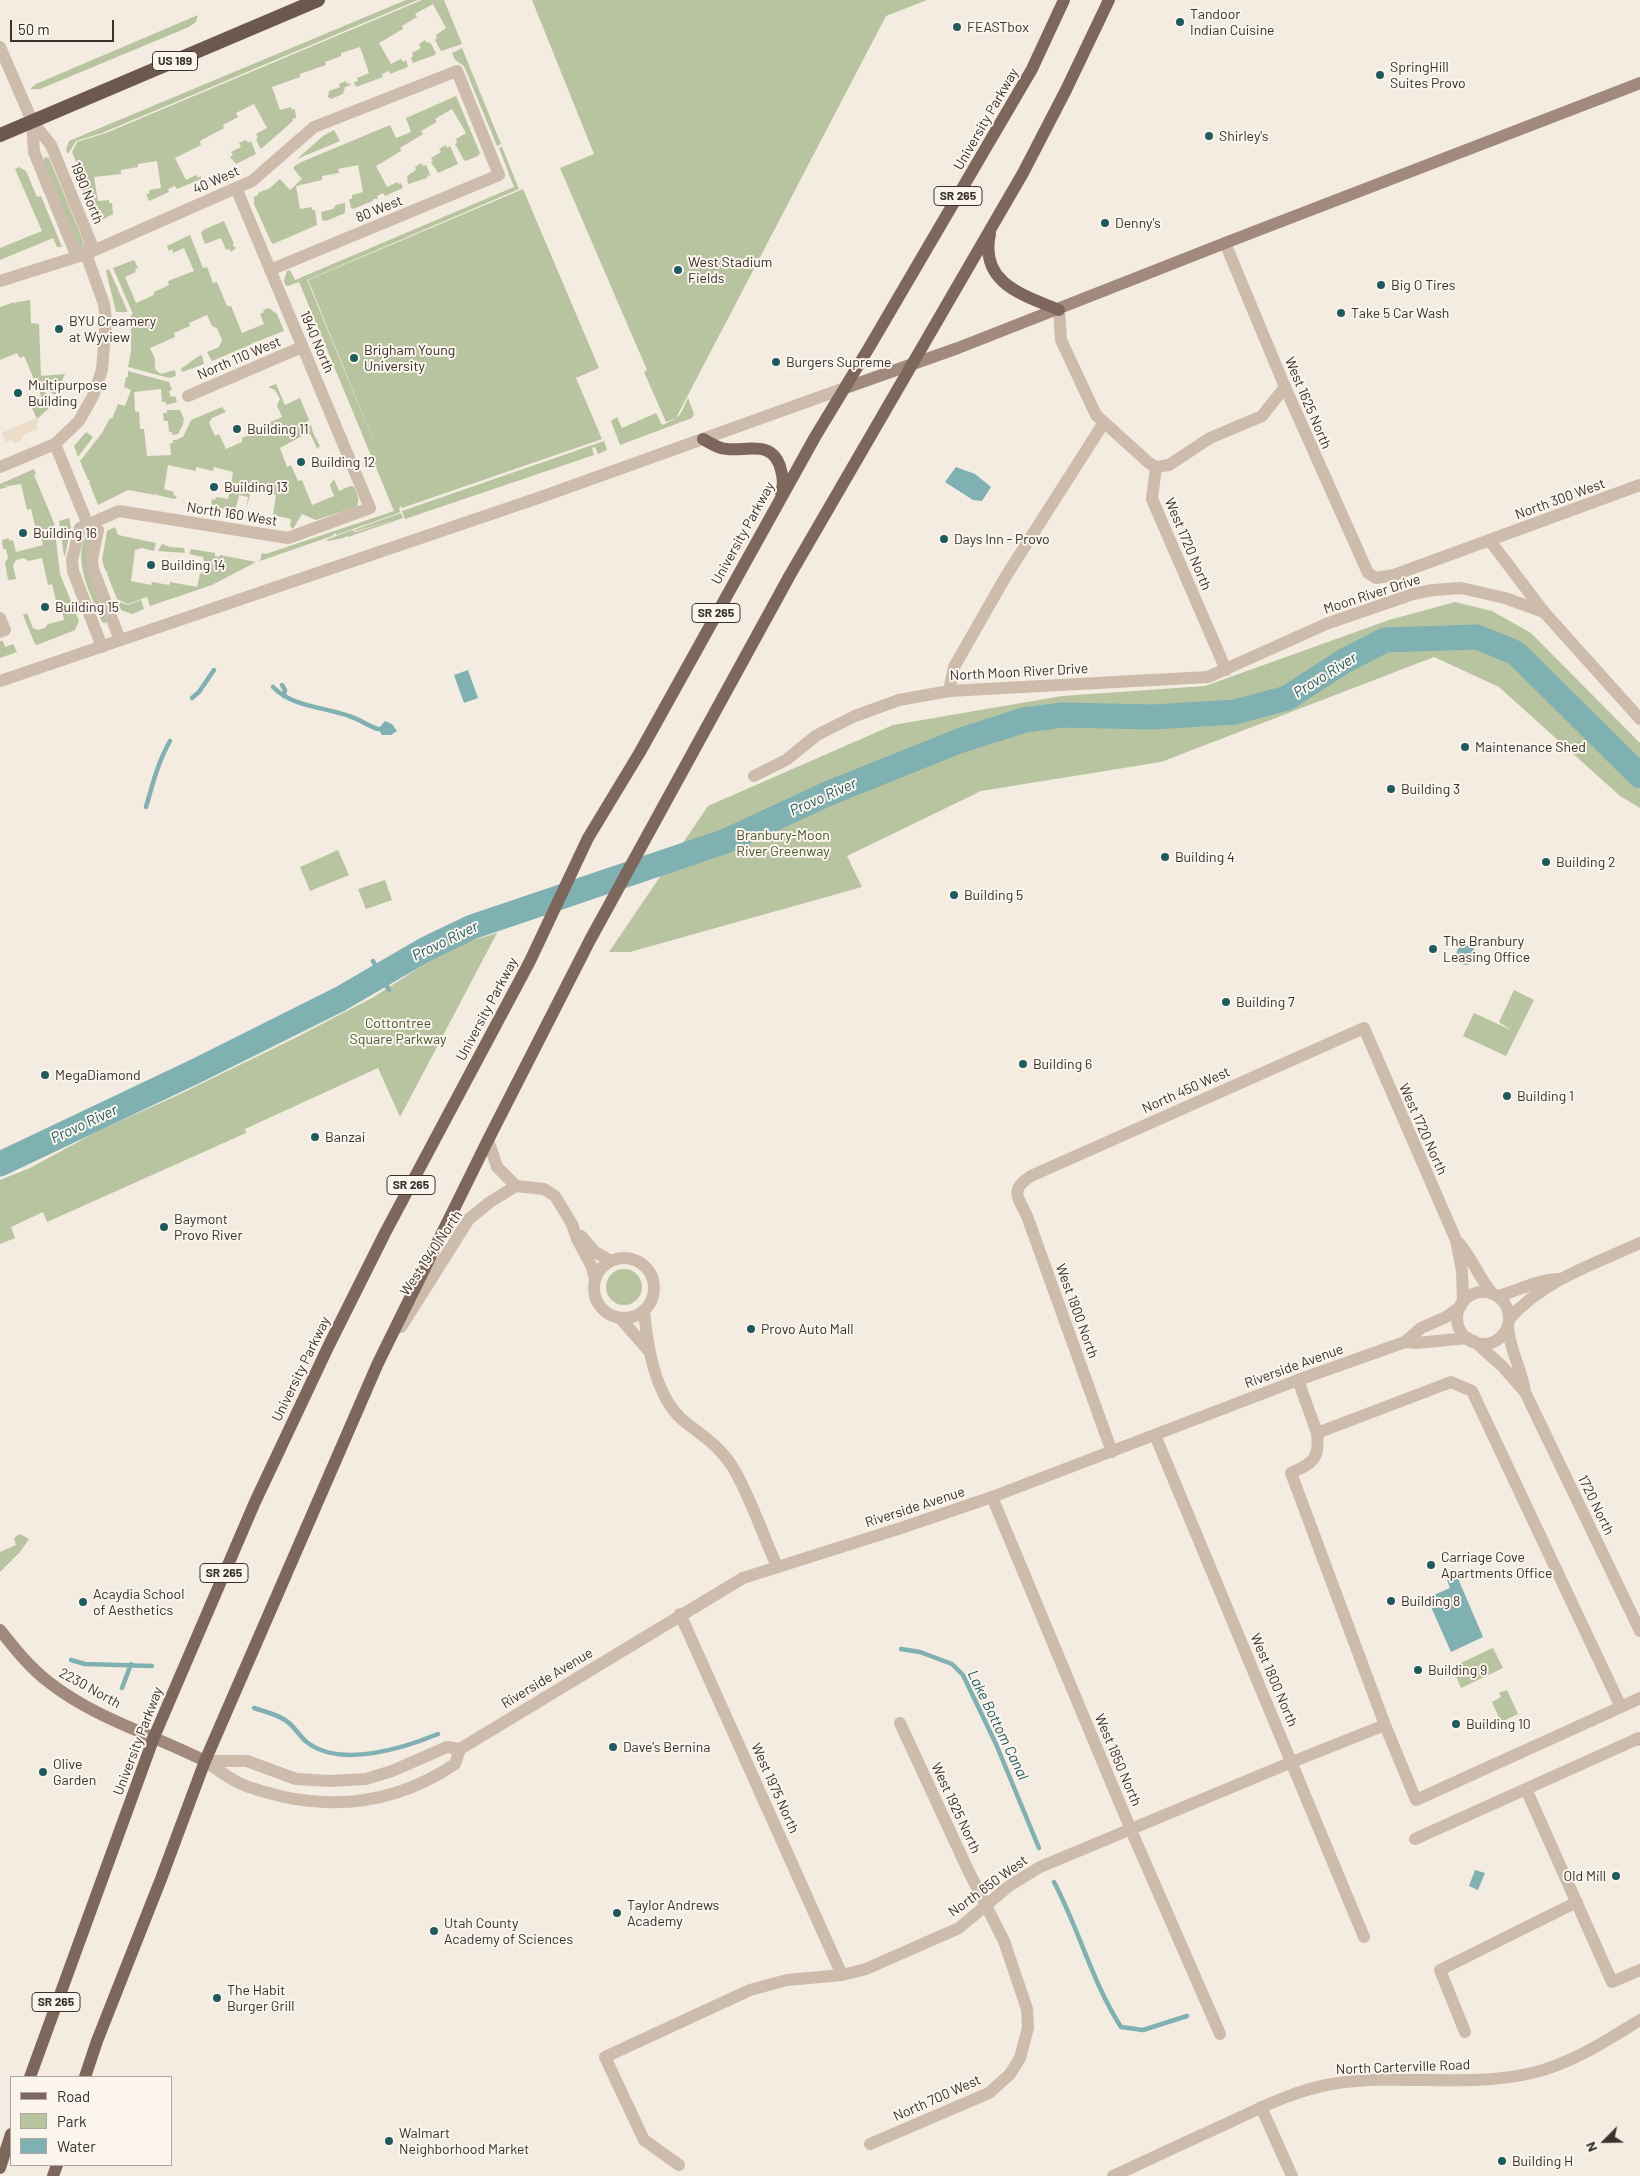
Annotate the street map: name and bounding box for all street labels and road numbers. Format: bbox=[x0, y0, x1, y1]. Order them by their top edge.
road number: US 189 bbox=[152, 51, 198, 70]
street label: University Parkway bbox=[950, 65, 1022, 173]
street label: 1990 North bbox=[67, 160, 107, 226]
street label: 40 West bbox=[190, 162, 242, 198]
road number: SR 265 bbox=[934, 187, 982, 206]
street label: 80 West bbox=[353, 192, 405, 226]
street label: 1940 North bbox=[296, 309, 338, 375]
street label: North 110 West bbox=[195, 333, 283, 383]
street label: West 1625 North bbox=[1281, 355, 1335, 451]
street label: North 300 West bbox=[1513, 475, 1607, 523]
street label: University Parkway bbox=[708, 479, 778, 587]
street label: West 1720 North bbox=[1161, 495, 1215, 593]
street label: North 160 West bbox=[186, 499, 278, 529]
street label: Moon River Drive bbox=[1322, 570, 1422, 618]
road number: SR 265 bbox=[692, 604, 740, 622]
street label: North Moon River Drive bbox=[949, 660, 1089, 684]
street label: University Parkway bbox=[453, 954, 521, 1064]
street label: North 450 West bbox=[1140, 1063, 1232, 1117]
street label: West 1720 North bbox=[1395, 1081, 1451, 1177]
road number: SR 265 bbox=[387, 1176, 435, 1194]
street label: West 1940 North bbox=[396, 1207, 466, 1299]
street label: West 1800 North bbox=[1052, 1261, 1102, 1361]
street label: University Parkway bbox=[268, 1314, 334, 1424]
street label: Riverside Avenue bbox=[1242, 1340, 1346, 1392]
street label: 1720 North bbox=[1574, 1472, 1618, 1538]
street label: Riverside Avenue bbox=[863, 1483, 967, 1531]
road number: SR 265 bbox=[200, 1564, 248, 1582]
street label: West 1800 North bbox=[1247, 1631, 1301, 1729]
street label: Riverside Avenue bbox=[498, 1644, 596, 1712]
street label: 2230 North bbox=[56, 1664, 124, 1712]
street label: University Parkway bbox=[110, 1684, 166, 1798]
street label: West 1850 North bbox=[1091, 1711, 1145, 1809]
street label: West 1975 North bbox=[748, 1740, 802, 1836]
street label: West 1925 North bbox=[928, 1760, 984, 1856]
street label: North 650 West bbox=[945, 1852, 1031, 1920]
road number: SR 265 bbox=[32, 1992, 80, 2011]
street label: North Carterville Road bbox=[1336, 2056, 1470, 2078]
street label: North 700 West bbox=[891, 2071, 983, 2125]

